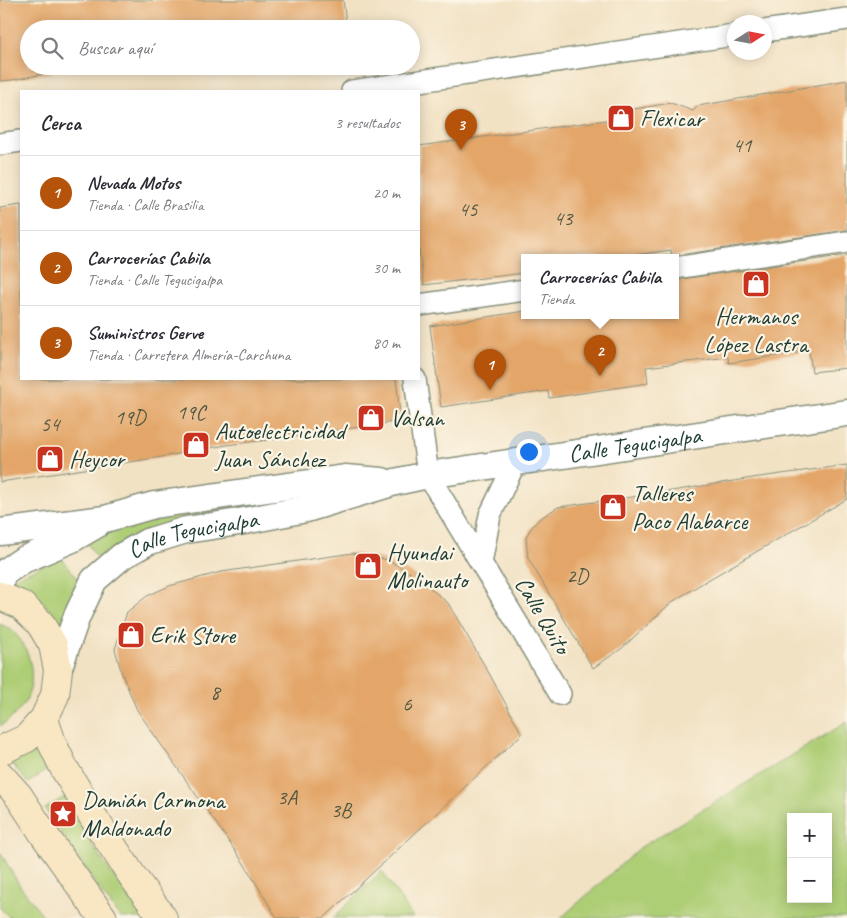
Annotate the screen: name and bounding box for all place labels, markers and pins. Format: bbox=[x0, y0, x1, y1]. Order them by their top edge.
shop icon: Flexicar bbox=[606, 103, 636, 133]
place label: Flexicar bbox=[640, 103, 706, 133]
pin: 3 bbox=[445, 109, 477, 150]
shop icon: Hermanos López Lastra bbox=[741, 269, 771, 299]
place label: Hermanos López Lastra bbox=[704, 301, 810, 359]
pin: 2 bbox=[584, 335, 616, 376]
pin: 1 bbox=[474, 349, 506, 390]
shop icon: Valsan bbox=[356, 403, 386, 433]
place label: Valsan bbox=[390, 403, 445, 433]
place label: Autoelectricidad Juan Sánchez bbox=[214, 416, 348, 474]
shop icon: Autoelectricidad Juan Sánchez bbox=[181, 430, 211, 460]
shop icon: Heycor bbox=[35, 444, 65, 474]
place label: Heycor bbox=[69, 444, 126, 474]
place label: Talleres Paco Alabarce bbox=[632, 478, 749, 536]
shop icon: Talleres Paco Alabarce bbox=[598, 492, 628, 522]
place label: Hyundai Molinauto bbox=[387, 537, 470, 595]
shop icon: Hyundai Molinauto bbox=[353, 551, 383, 581]
shop icon: Erik Store bbox=[116, 620, 146, 650]
place label: Erik Store bbox=[150, 620, 237, 650]
place label: Damián Carmona Maldonado bbox=[82, 785, 227, 843]
place icon: Damián Carmona Maldonado bbox=[48, 799, 78, 829]

